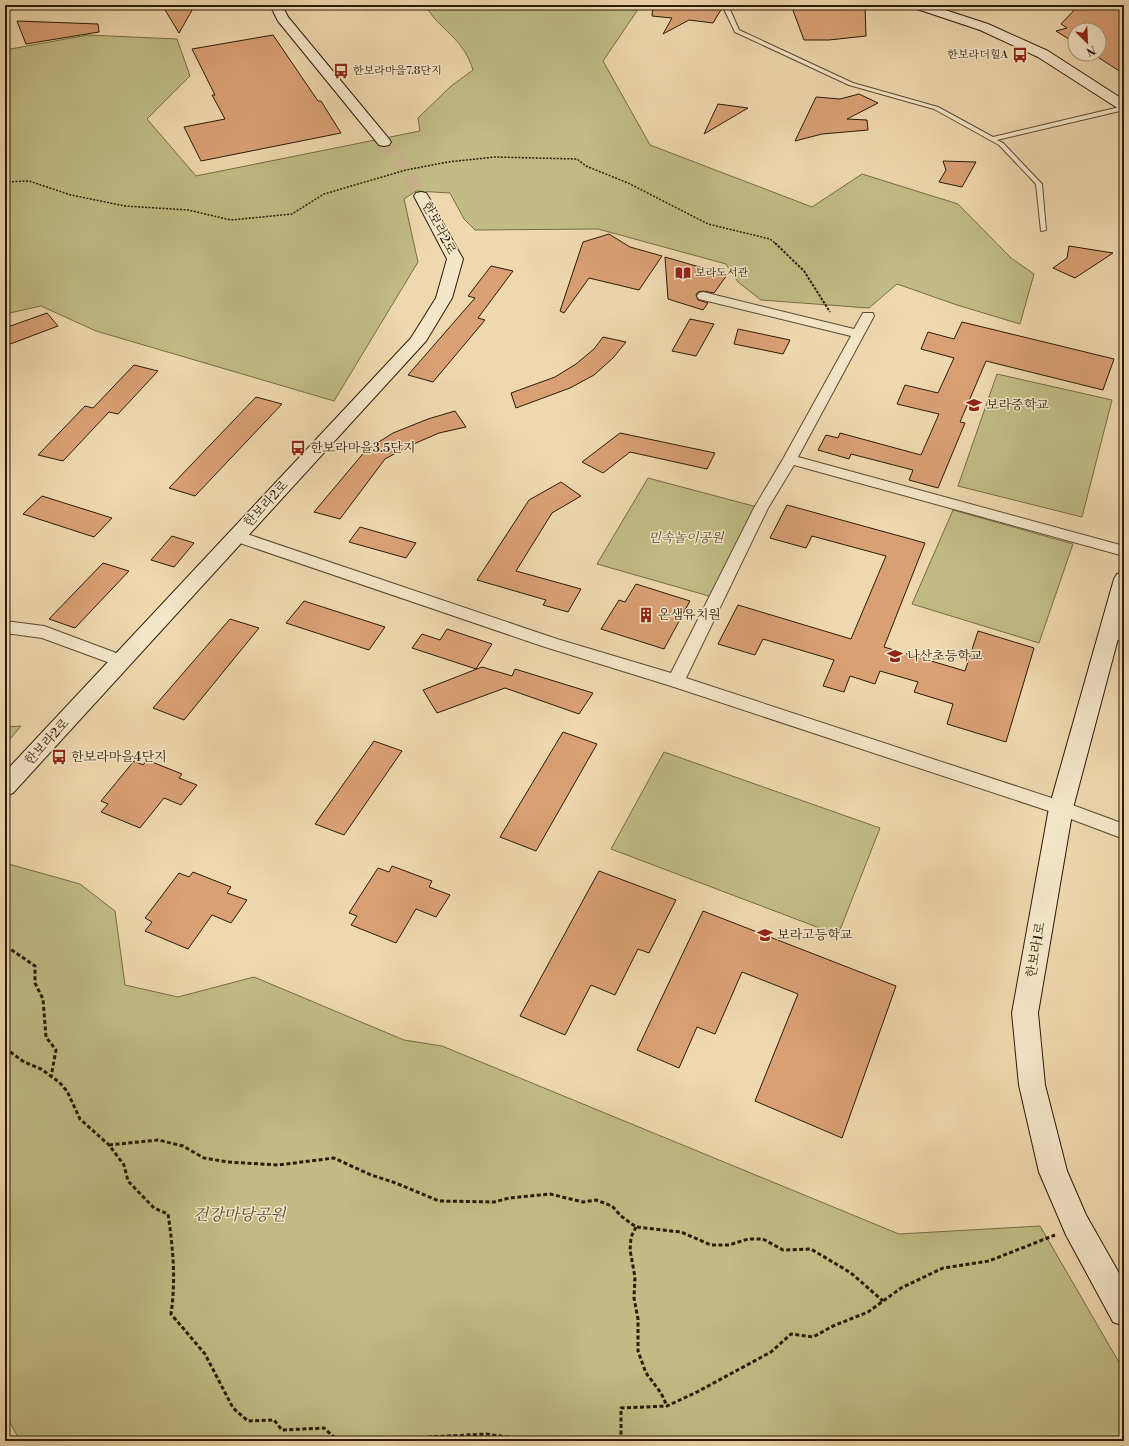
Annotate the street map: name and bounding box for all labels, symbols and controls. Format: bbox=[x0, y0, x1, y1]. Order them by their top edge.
north arrow bbox=[1067, 22, 1107, 62]
text: N bbox=[1084, 42, 1097, 59]
bus stop icon: 한보라더힐A bbox=[1011, 46, 1029, 64]
place label: 한보라더힐A bbox=[947, 48, 1008, 62]
bus stop icon: 한보라마을7.8단지 bbox=[332, 62, 350, 80]
place label: 한보라마을7.8단지 bbox=[353, 64, 442, 78]
street label: 한보라2로 bbox=[418, 199, 460, 258]
library icon: 보라도서관 bbox=[674, 264, 692, 282]
place label: 보라도서관 bbox=[695, 266, 749, 280]
school or university icon: 보라중학교 bbox=[965, 396, 983, 414]
place label: 보라중학교 bbox=[986, 397, 1049, 413]
bus stop icon: 한보라마을3.5단지 bbox=[289, 439, 307, 457]
place label: 한보라마을3.5단지 bbox=[310, 440, 415, 456]
street label: 한보라2로 bbox=[240, 477, 292, 531]
park label: 민속놀이공원 bbox=[648, 530, 725, 546]
building icon: 온샘유치원 bbox=[637, 606, 655, 624]
place label: 온샘유치원 bbox=[658, 607, 721, 623]
school or university icon: 나산초등학교 bbox=[886, 647, 904, 665]
place label: 나산초등학교 bbox=[907, 648, 983, 664]
street label: 한보라2로 bbox=[21, 715, 73, 769]
bus stop icon: 한보라마을4단지 bbox=[50, 748, 68, 766]
place label: 한보라마을4단지 bbox=[71, 749, 167, 765]
street label: 한보라1로 bbox=[1023, 921, 1049, 979]
school or university icon: 보라고등학교 bbox=[756, 926, 774, 944]
place label: 보라고등학교 bbox=[777, 927, 853, 943]
park label: 건강마당공원 bbox=[193, 1205, 287, 1225]

